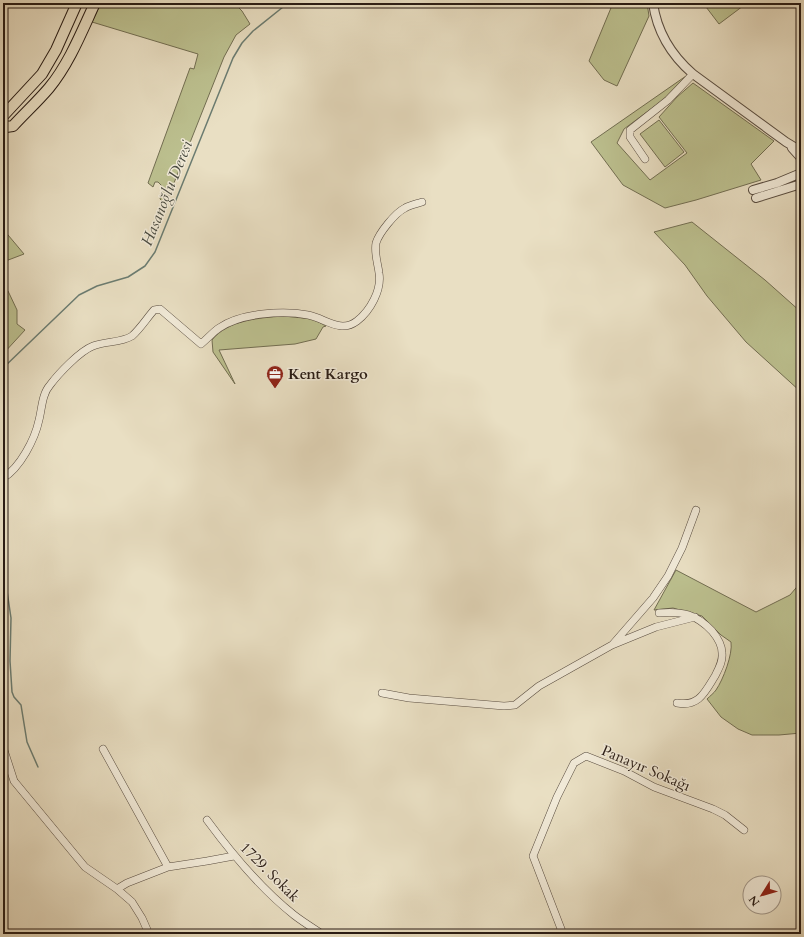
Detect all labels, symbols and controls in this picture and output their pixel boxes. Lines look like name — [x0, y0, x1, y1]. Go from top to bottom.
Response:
water label: Hasanoğlu Deresi — [136, 137, 198, 249]
office icon: Kent Kargo — [265, 364, 285, 389]
place label: Kent Kargo — [288, 364, 368, 384]
street label: Panayır Sokağı — [598, 740, 694, 796]
street label: 1729. Sokak — [236, 838, 304, 906]
north arrow — [742, 875, 782, 915]
text: N — [745, 892, 763, 909]

